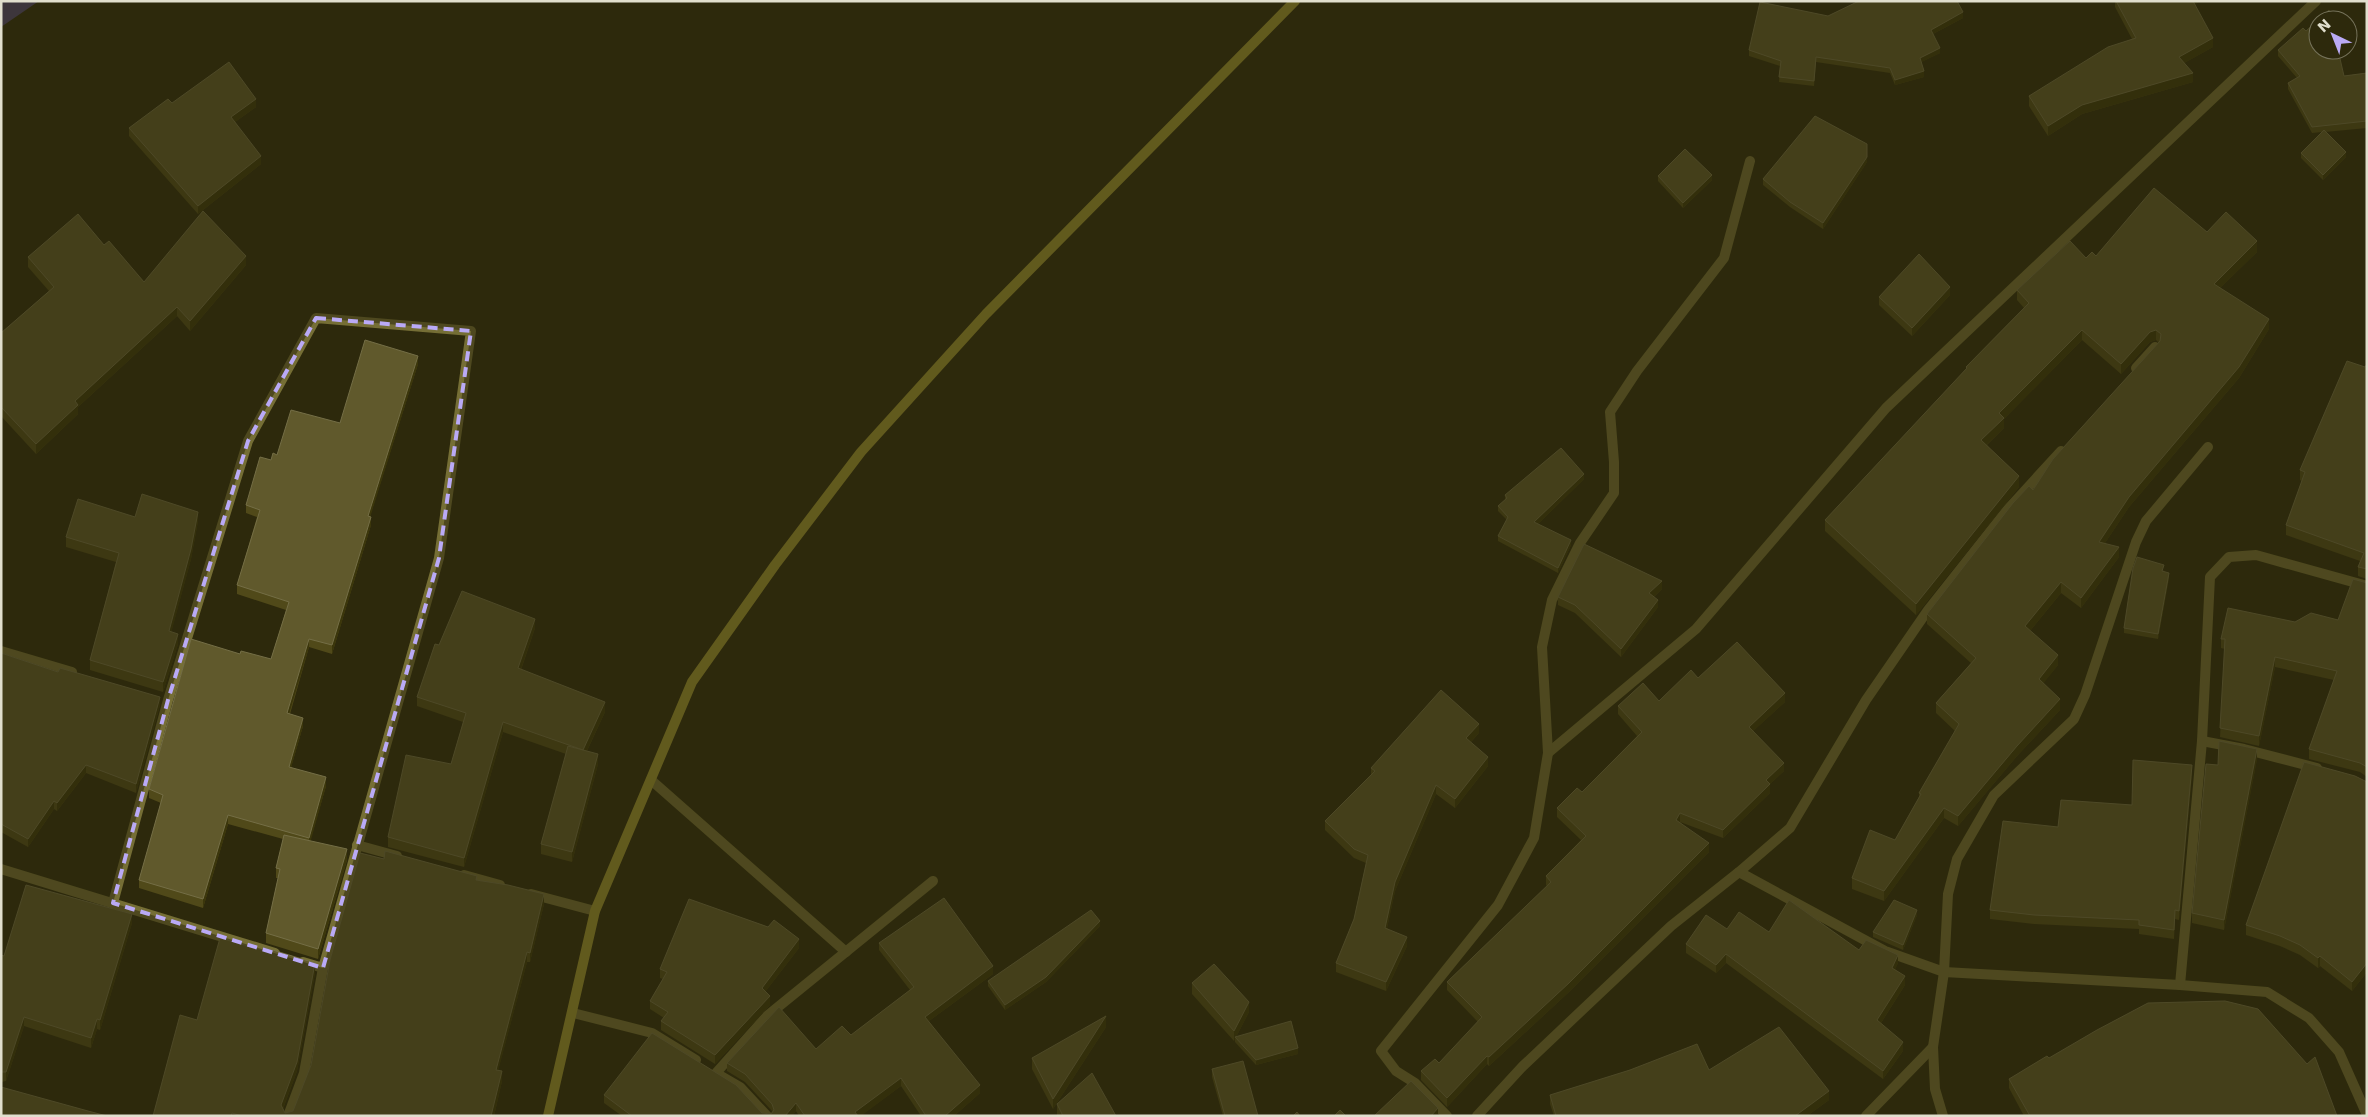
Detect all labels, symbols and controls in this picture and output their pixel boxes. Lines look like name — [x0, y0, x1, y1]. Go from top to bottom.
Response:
north arrow — [2308, 10, 2358, 60]
text: N — [2314, 16, 2334, 35]

